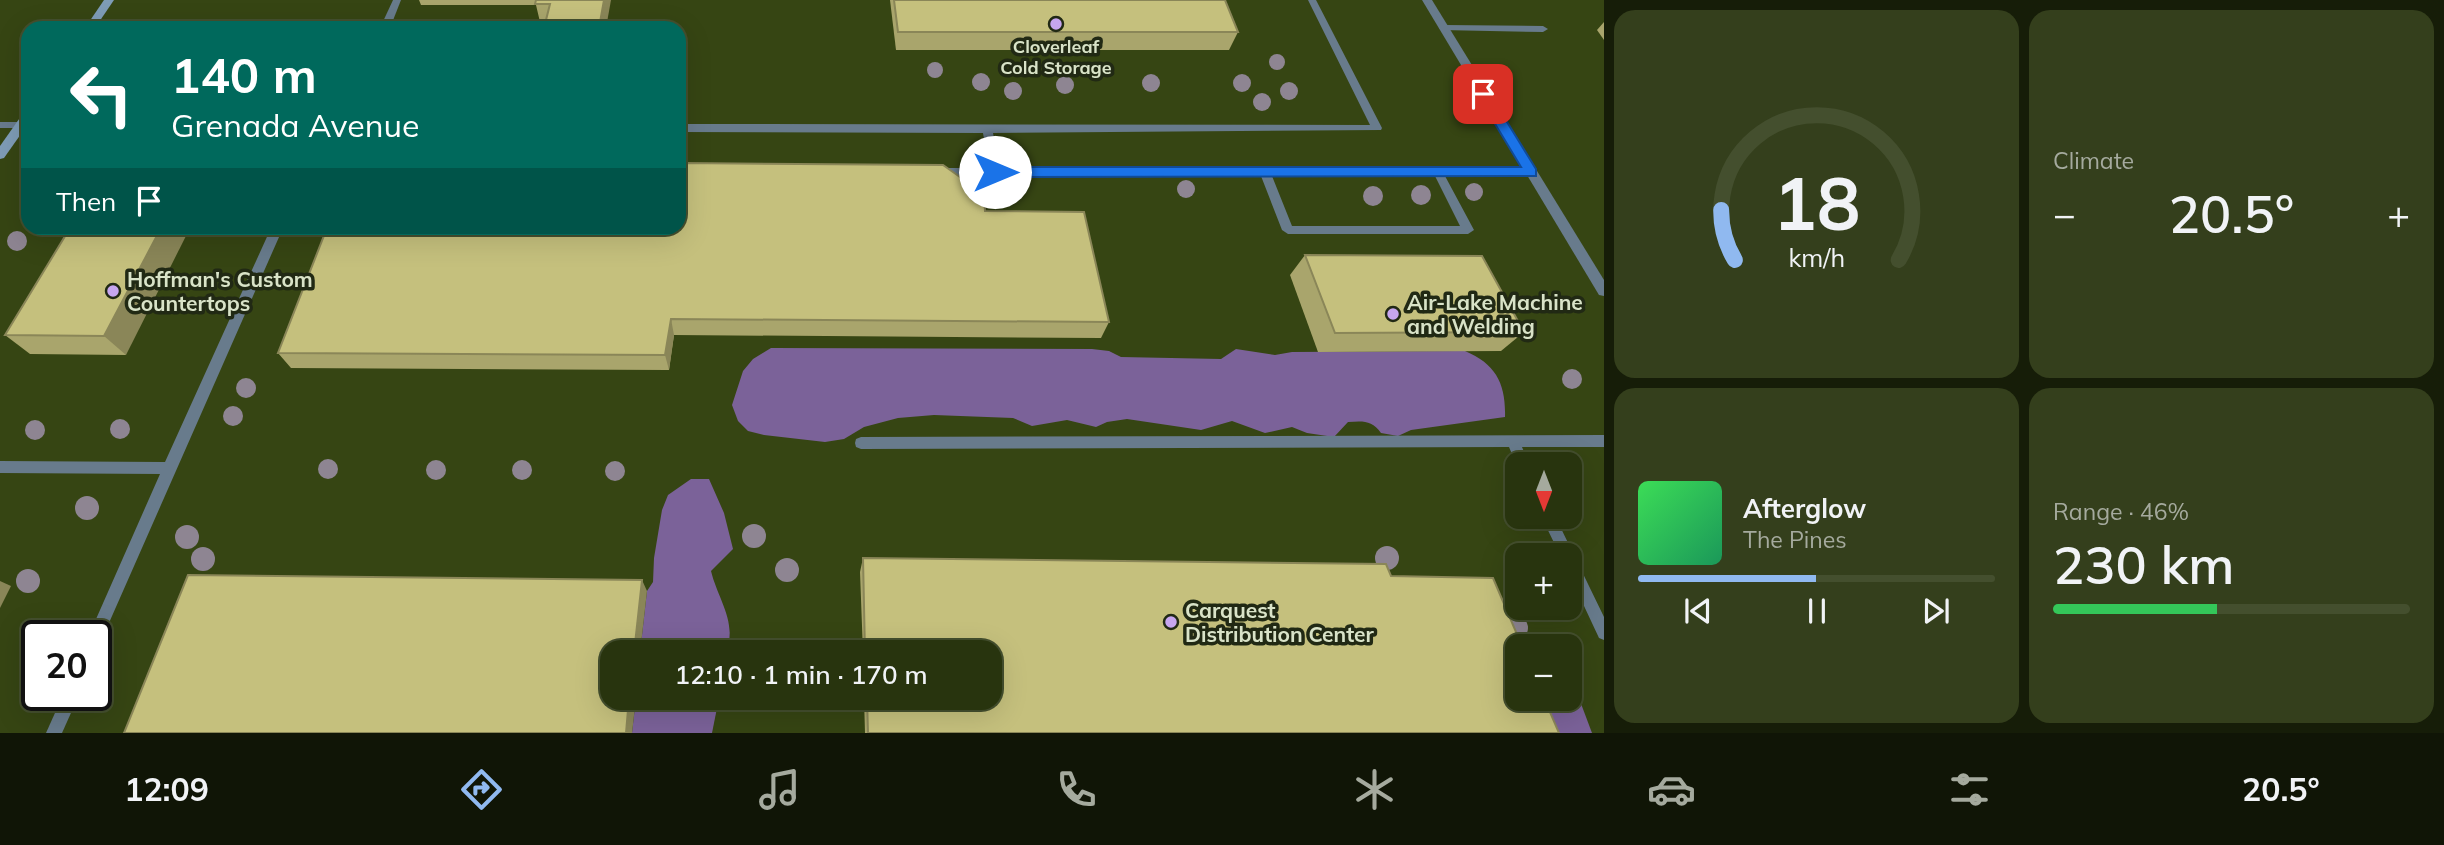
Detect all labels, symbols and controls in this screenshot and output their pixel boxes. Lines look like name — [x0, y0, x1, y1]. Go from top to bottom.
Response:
marker: Cloverleaf Cold Storage — [1048, 16, 1064, 32]
place label: Cloverleaf Cold Storage — [1000, 35, 1112, 79]
text: 140 m — [171, 44, 317, 105]
icon: left — [56, 49, 147, 140]
pin — [1453, 64, 1513, 124]
icon: arrive — [1464, 75, 1502, 113]
text: Grenada Avenue — [171, 105, 419, 145]
position arrow — [958, 135, 1032, 209]
text: Climate — [2053, 146, 2134, 175]
text: 18 — [1773, 157, 1860, 248]
text: 20.5° — [2169, 181, 2294, 246]
icon: arrive — [130, 182, 168, 220]
text: Then — [56, 185, 116, 218]
text: − — [2053, 190, 2076, 238]
text: + — [2387, 190, 2410, 238]
text: km/h — [1788, 242, 1845, 273]
place label: Hoffman's Custom Countertops — [127, 266, 313, 316]
marker: Hoffman's Custom Countertops — [105, 283, 121, 299]
place label: Air-Lake Machine and Welding — [1407, 289, 1583, 339]
marker: Air-Lake Machine and Welding — [1385, 306, 1401, 322]
north arrow — [1505, 452, 1582, 528]
map controls — [1505, 452, 1582, 711]
text: Afterglow — [1743, 492, 1866, 525]
text: Range · 46% — [2053, 497, 2189, 526]
text: The Pines — [1743, 525, 1847, 554]
text: 230 km — [2053, 532, 2234, 597]
button: + — [1505, 543, 1582, 620]
icon: previous — [1679, 592, 1717, 630]
icon: pause — [1798, 592, 1836, 630]
icon: next — [1917, 592, 1955, 630]
place label: Carquest Distribution Center — [1185, 597, 1375, 647]
marker: Carquest Distribution Center — [1163, 614, 1179, 630]
speed limit sign: 20 — [21, 620, 112, 711]
button: − — [1505, 634, 1582, 711]
text: 12:10 · 1 min · 170 m — [674, 658, 928, 691]
icon: directions — [457, 765, 506, 814]
icon: music — [755, 765, 804, 814]
icon: phone — [1052, 765, 1101, 814]
icon: climate — [1350, 765, 1399, 814]
icon: car — [1647, 765, 1696, 814]
icon: filters — [1945, 765, 1994, 814]
text: 12:09 — [124, 769, 209, 809]
text: 20.5° — [2242, 769, 2320, 809]

